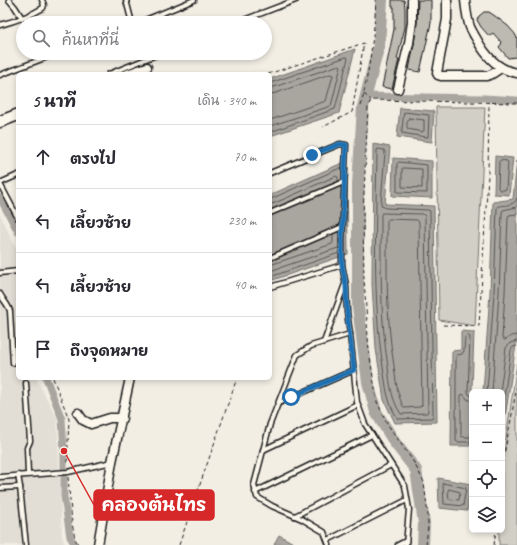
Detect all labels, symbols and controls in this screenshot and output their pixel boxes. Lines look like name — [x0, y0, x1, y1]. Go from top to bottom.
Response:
search box — [16, 16, 272, 60]
icon: search — [30, 27, 52, 49]
text: ค้นหาที่นี่ — [62, 31, 119, 50]
text: 5 นาที — [32, 91, 76, 112]
text: เดิน · 340 m — [198, 93, 256, 109]
icon: ahead — [32, 146, 54, 168]
route end — [303, 146, 321, 164]
text: 70 m — [234, 149, 256, 165]
text: ตรงไป — [70, 150, 116, 169]
icon: left — [32, 210, 54, 232]
text: 230 m — [228, 213, 256, 229]
text: เลี้ยวซ้าย — [70, 214, 131, 233]
icon: left — [32, 274, 54, 296]
text: 40 m — [234, 277, 256, 293]
text: เลี้ยวซ้าย — [70, 278, 131, 297]
icon: arrive — [32, 338, 54, 360]
text: ถึงจุดหมาย — [70, 342, 148, 361]
route start — [282, 388, 300, 406]
map controls — [469, 389, 505, 533]
button: + — [469, 389, 505, 425]
button: − — [469, 425, 505, 461]
button: locate — [469, 461, 505, 497]
callout: คลองต้นไทร — [94, 490, 214, 520]
text: คลองต้นไทร — [102, 493, 206, 516]
button: layers — [469, 497, 505, 533]

